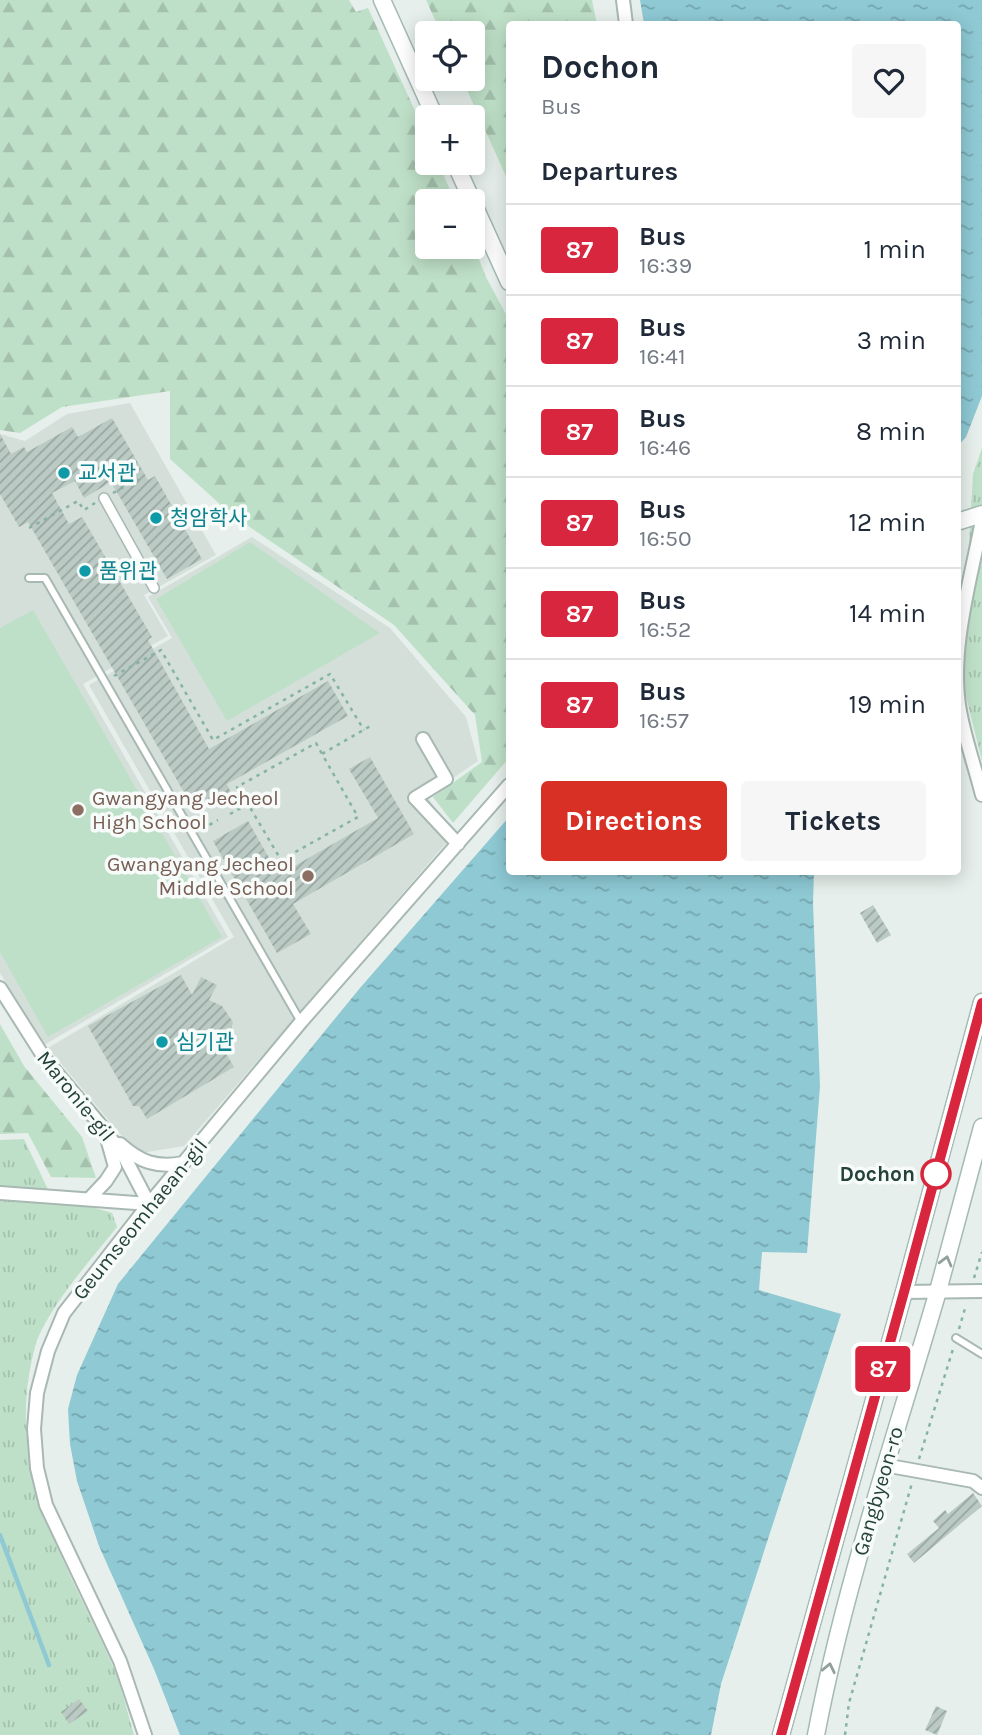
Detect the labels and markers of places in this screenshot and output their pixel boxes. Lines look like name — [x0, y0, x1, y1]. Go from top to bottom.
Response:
place label: 교서관 — [78, 461, 136, 485]
marker: 교서관 — [56, 465, 72, 481]
place label: 청암학사 — [170, 506, 247, 530]
marker: 청암학사 — [148, 510, 164, 526]
place label: 품위관 — [99, 559, 157, 583]
marker: 품위관 — [77, 563, 93, 579]
place label: Gwangyang Jecheol High School — [92, 786, 279, 834]
marker: Gwangyang Jecheol High School — [70, 802, 86, 818]
place label: Gwangyang Jecheol Middle School — [107, 852, 294, 900]
marker: Gwangyang Jecheol Middle School — [300, 868, 316, 884]
place label: 심기관 — [176, 1030, 234, 1054]
marker: 심기관 — [154, 1034, 170, 1050]
marker: Dochon — [921, 1159, 951, 1189]
place label: Dochon — [840, 1162, 915, 1186]

